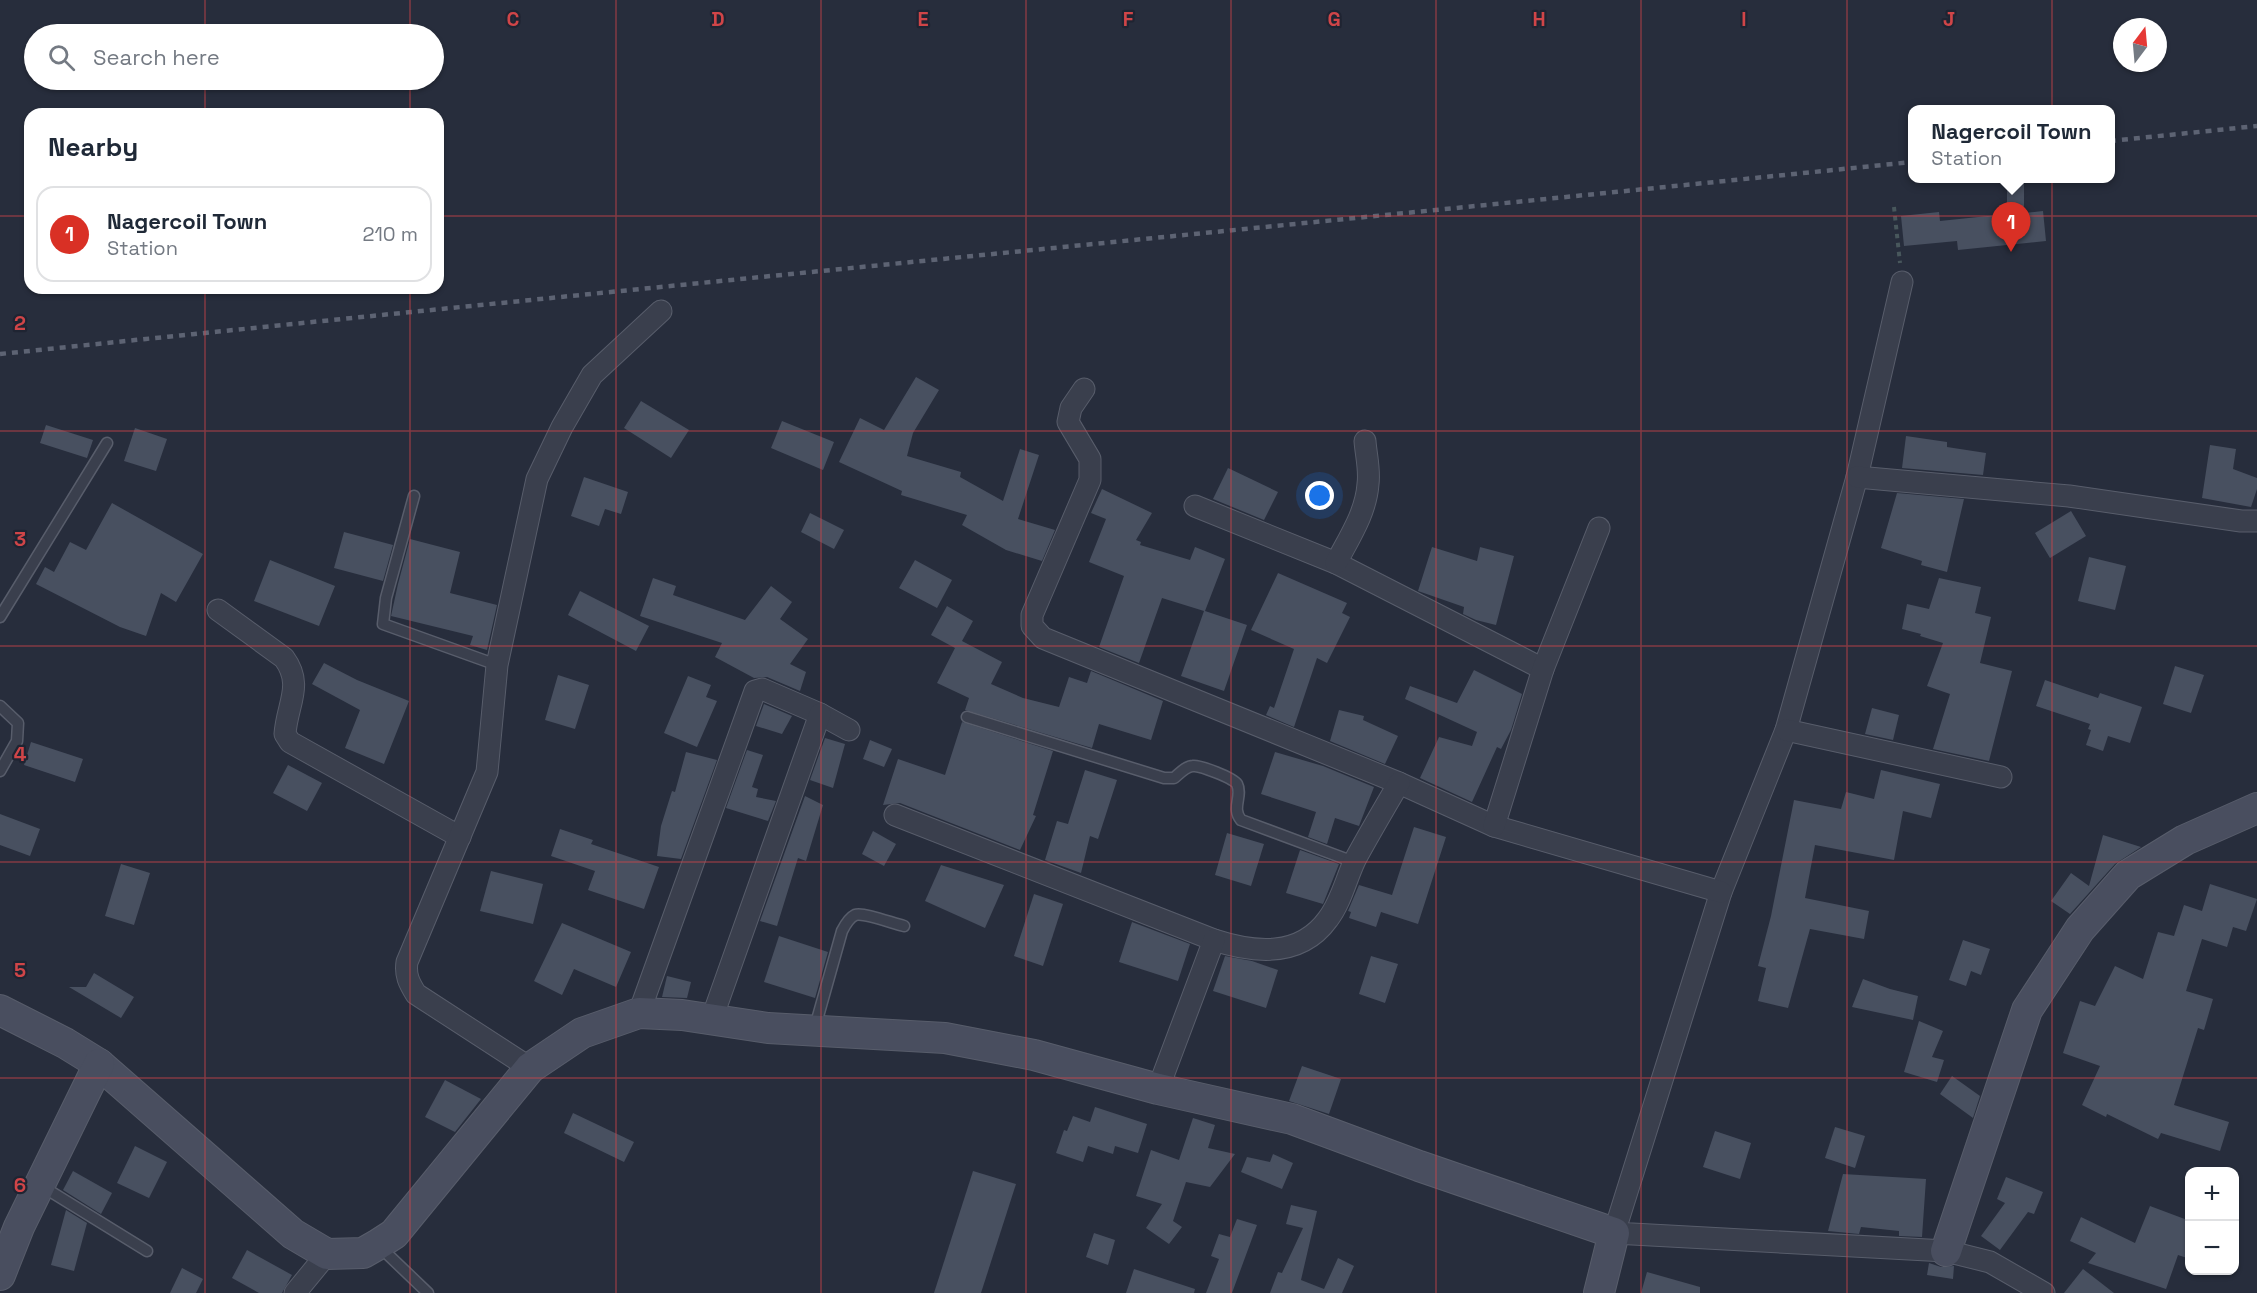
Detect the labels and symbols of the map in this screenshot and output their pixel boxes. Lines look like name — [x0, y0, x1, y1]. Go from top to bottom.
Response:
text: C — [507, 6, 520, 32]
text: D — [711, 6, 725, 32]
text: E — [917, 6, 929, 32]
text: F — [1123, 6, 1134, 32]
text: G — [1327, 6, 1341, 32]
text: H — [1532, 6, 1546, 32]
text: I — [1741, 6, 1747, 32]
text: J — [1943, 6, 1955, 32]
north arrow — [2113, 18, 2167, 72]
pin: 1 — [1992, 202, 2030, 252]
text: 2 — [14, 310, 26, 336]
your location — [1305, 481, 1334, 510]
text: 3 — [14, 526, 26, 552]
text: 4 — [14, 741, 27, 767]
text: 5 — [14, 957, 26, 983]
text: 6 — [14, 1172, 26, 1198]

